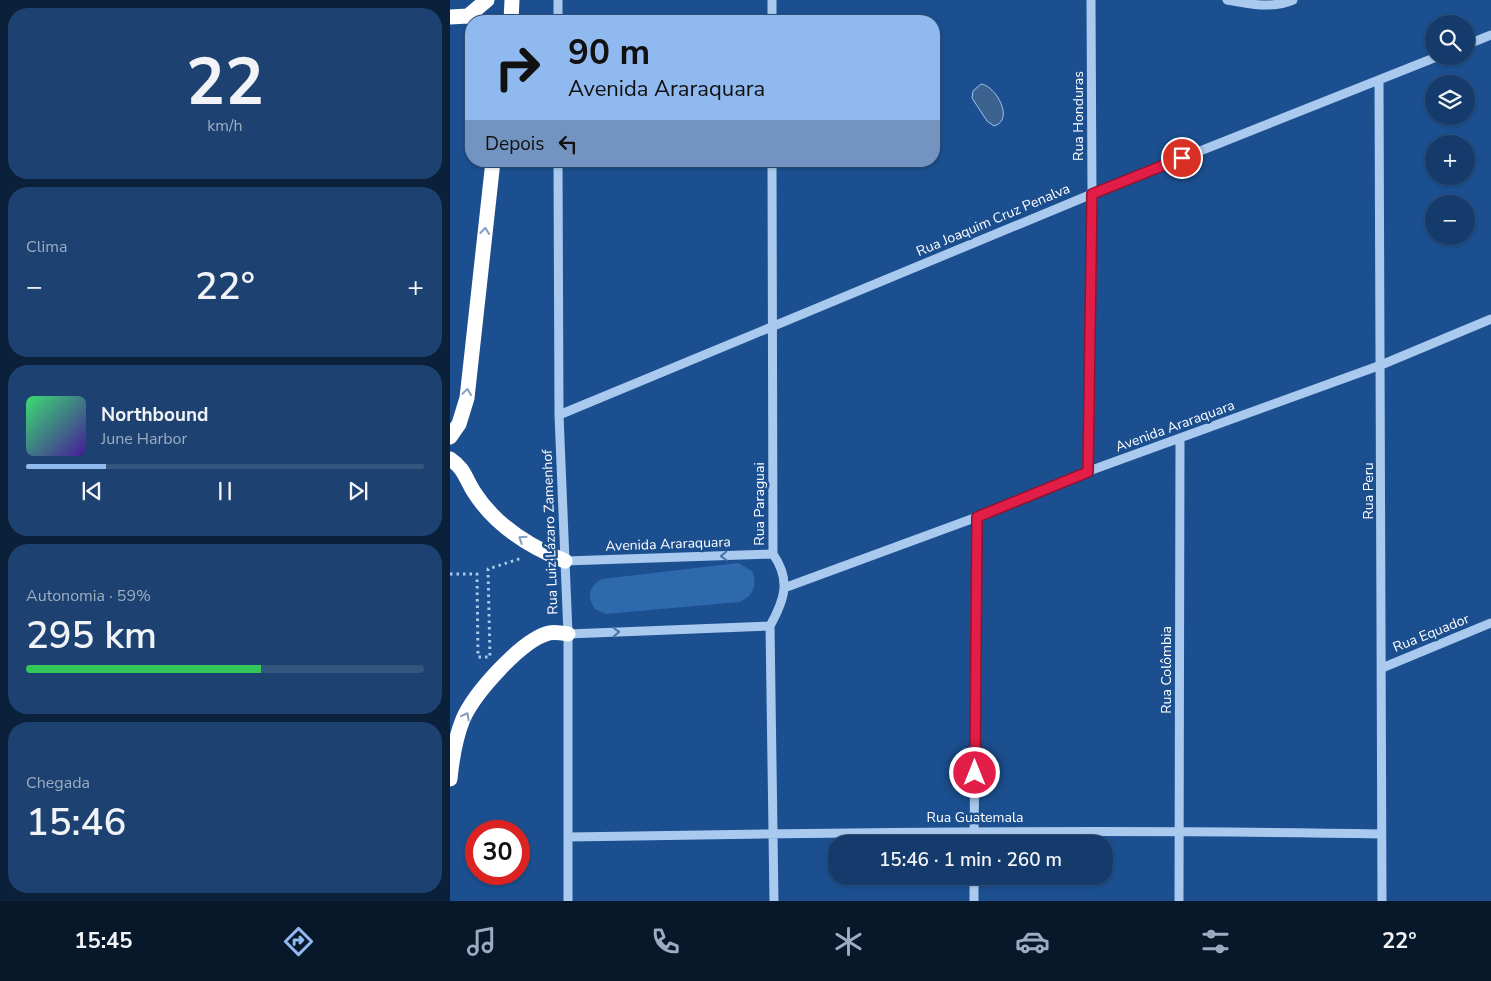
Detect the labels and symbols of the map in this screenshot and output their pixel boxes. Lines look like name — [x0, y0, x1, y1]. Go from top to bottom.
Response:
street label: Rua Honduras — [1069, 71, 1088, 161]
pin — [1161, 137, 1203, 179]
street label: Rua Joaquim Cruz Penalva — [913, 179, 1073, 261]
one-way arrow — [479, 226, 490, 234]
one-way arrow — [462, 388, 472, 397]
street label: Avenida Araraquara — [1113, 396, 1237, 456]
street label: Rua Luiz Lázaro Zamenhof — [538, 449, 562, 615]
street label: Rua Paraguai — [750, 462, 769, 546]
street label: Rua Peru — [1359, 462, 1378, 520]
street label: Avenida Araraquara — [605, 532, 731, 556]
one-way arrow — [518, 536, 528, 545]
one-way arrow — [720, 550, 728, 561]
street label: Rua Equador — [1390, 609, 1472, 657]
one-way arrow — [613, 626, 621, 637]
street label: Rua Colômbia — [1157, 626, 1176, 714]
one-way arrow — [460, 712, 470, 721]
position arrow — [948, 746, 1000, 798]
street label: Rua Guatemala — [927, 808, 1023, 827]
speed limit sign: 30 — [465, 820, 530, 885]

